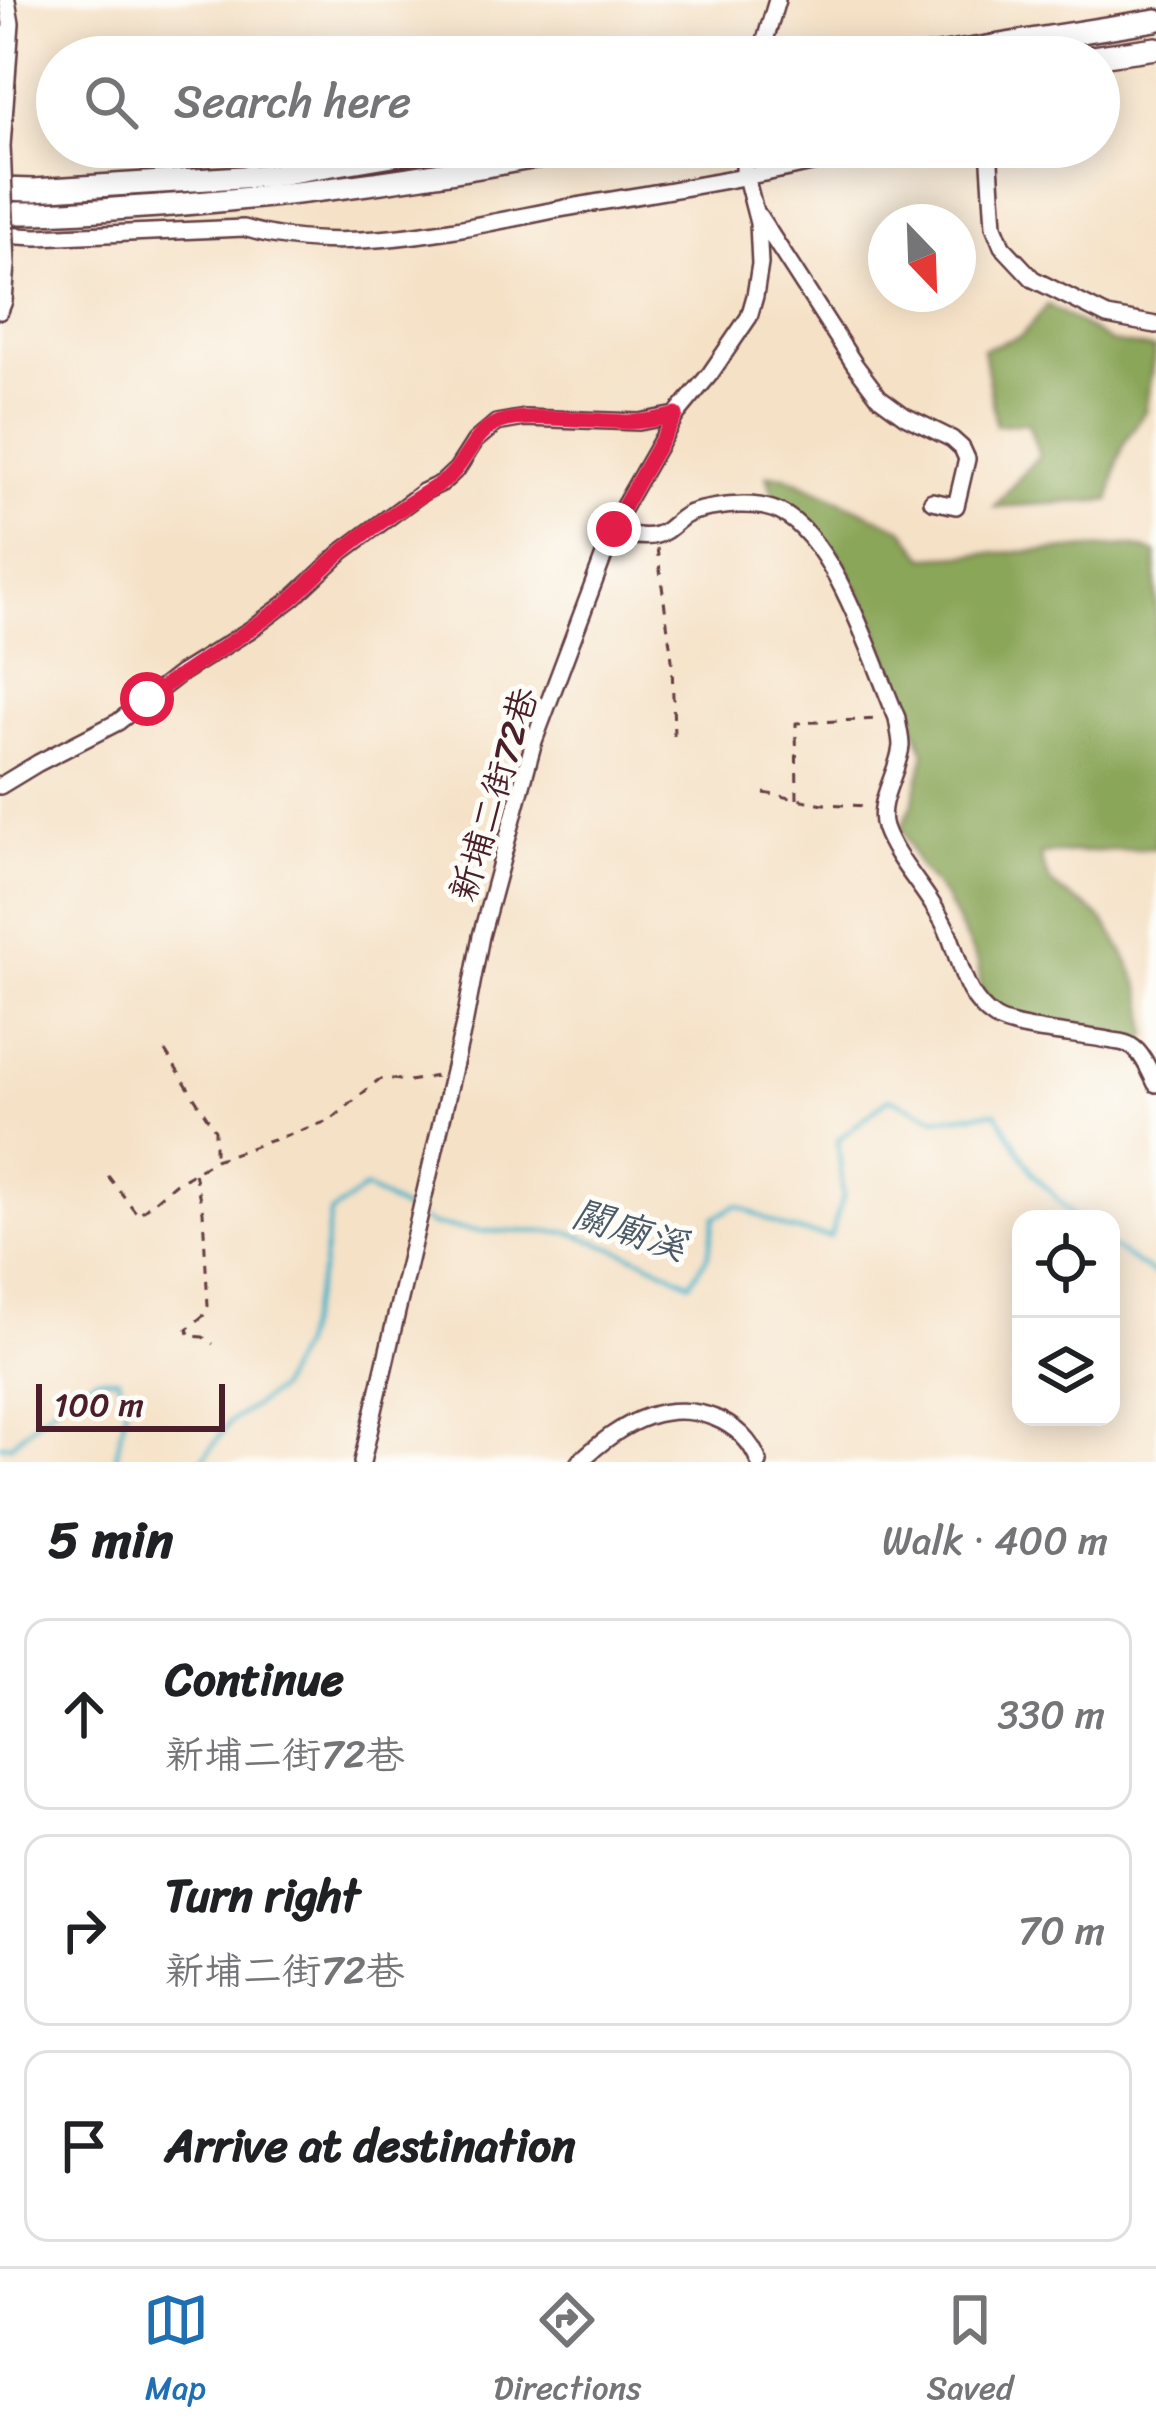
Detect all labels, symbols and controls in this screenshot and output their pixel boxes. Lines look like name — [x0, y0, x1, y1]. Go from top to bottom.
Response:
search box — [36, 36, 1120, 168]
text: Search here — [174, 62, 411, 142]
icon: search — [78, 69, 144, 135]
north arrow — [868, 204, 976, 312]
route end — [587, 502, 641, 556]
route start — [120, 672, 174, 726]
street label: 新埔二街72巷 — [431, 679, 557, 909]
water label: 關廟溪 — [564, 1179, 698, 1281]
map controls — [1012, 1210, 1120, 1426]
button: locate — [1012, 1210, 1120, 1318]
button: layers — [1012, 1318, 1120, 1426]
text: 100 m — [54, 1376, 144, 1434]
scale bar — [36, 1378, 225, 1431]
text: 5 min — [48, 1495, 173, 1585]
text: Walk · 400 m — [882, 1506, 1108, 1575]
text: Continue — [165, 1640, 344, 1720]
text: 330 m — [997, 1680, 1105, 1749]
icon: ahead — [51, 1681, 117, 1747]
text: 新埔二街72巷 — [165, 1720, 405, 1789]
text: Turn right — [165, 1856, 360, 1936]
text: 70 m — [1018, 1896, 1105, 1965]
icon: right — [51, 1897, 117, 1963]
text: 新埔二街72巷 — [165, 1936, 405, 2005]
text: Arrive at destination — [165, 2106, 575, 2186]
icon: arrive — [51, 2113, 117, 2179]
tab: Map — [143, 2287, 209, 2417]
tab: Directions — [494, 2287, 641, 2417]
tab: Saved — [926, 2287, 1013, 2417]

